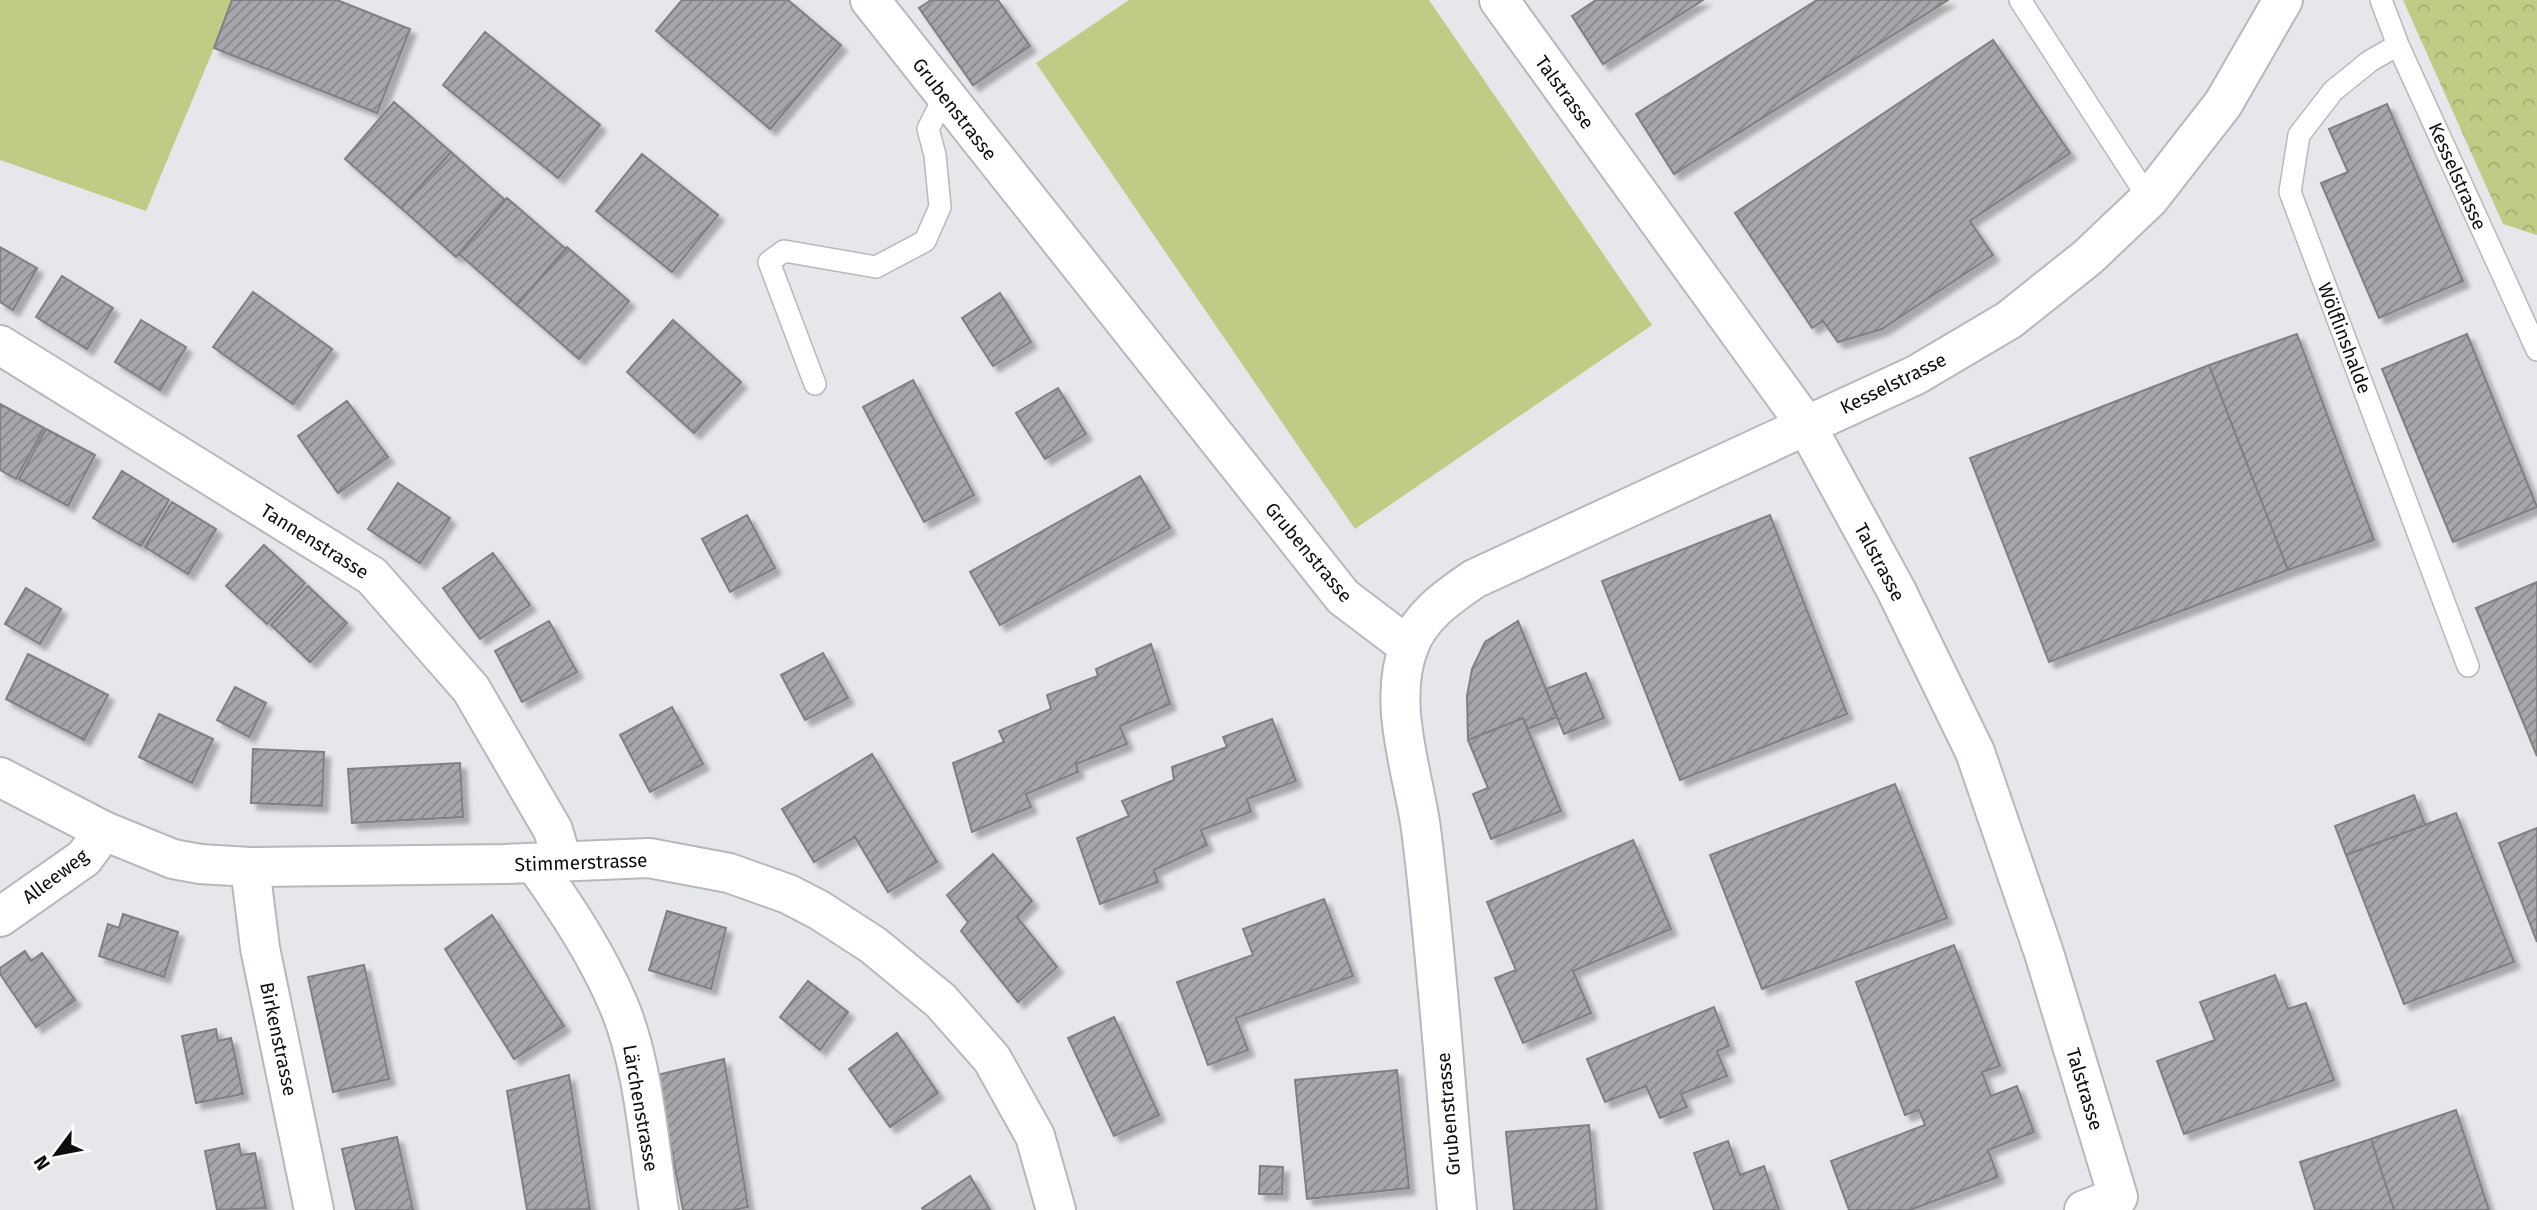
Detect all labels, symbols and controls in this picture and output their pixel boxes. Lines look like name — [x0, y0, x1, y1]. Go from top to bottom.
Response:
street label: Talstrasse — [1530, 51, 1599, 133]
street label: Grubenstrasse — [907, 54, 1002, 165]
street label: Kesselstrasse — [2424, 119, 2491, 234]
street label: Wölflinshalde — [2313, 279, 2376, 397]
street label: Kesselstrasse — [1836, 348, 1950, 419]
street label: Grubenstrasse — [1260, 498, 1357, 607]
street label: Tannenstrasse — [256, 499, 373, 584]
street label: Talstrasse — [1849, 519, 1910, 605]
street label: Alleeweg — [18, 844, 93, 909]
street label: Stimmerstrasse — [514, 849, 648, 876]
street label: Birkenstrasse — [255, 980, 302, 1098]
street label: Lärchenstrasse — [618, 1043, 663, 1173]
street label: Talstrasse — [2061, 1045, 2108, 1133]
street label: Grubenstrasse — [1432, 1051, 1465, 1177]
north arrow — [21, 1119, 91, 1189]
text: N — [29, 1151, 55, 1174]

